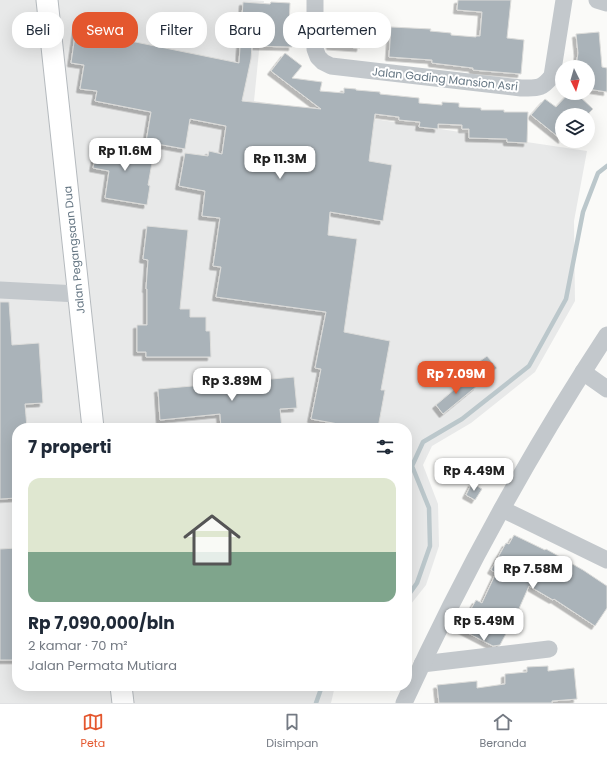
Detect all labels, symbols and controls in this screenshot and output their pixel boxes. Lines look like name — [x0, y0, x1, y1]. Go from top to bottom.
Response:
chip: Beli — [12, 12, 64, 48]
chip: Sewa — [72, 12, 138, 48]
chip: Filter — [146, 12, 207, 48]
chip: Baru — [215, 12, 275, 48]
chip: Apartemen — [283, 12, 391, 48]
north arrow — [555, 60, 595, 100]
map controls — [555, 60, 595, 148]
street label: Jalan Gading Mansion Asri — [371, 63, 519, 95]
button: layers — [555, 108, 595, 148]
pin: Rp 11.6M — [84, 138, 166, 172]
text: Rp 11.6M — [98, 141, 152, 160]
pin: Rp 11.3M — [239, 146, 321, 180]
text: Rp 11.3M — [253, 149, 307, 168]
street label: Jalan Pegangsaan Dua — [59, 185, 89, 315]
pin: Rp 7.09M — [415, 361, 497, 395]
text: Rp 7.09M — [426, 364, 486, 383]
pin: Rp 3.89M — [191, 368, 273, 402]
text: Rp 3.89M — [202, 371, 262, 390]
text: 7 properti — [28, 435, 112, 459]
icon: filters — [374, 436, 396, 458]
pin: Rp 4.49M — [433, 458, 515, 492]
text: Rp 4.49M — [443, 461, 505, 480]
icon: home — [176, 504, 248, 576]
pin: Rp 7.58M — [492, 556, 574, 590]
text: Rp 7.58M — [503, 559, 563, 578]
pin: Rp 5.49M — [443, 608, 525, 642]
text: Rp 7,090,000/bln — [28, 611, 175, 635]
text: Rp 5.49M — [454, 611, 514, 630]
text: 2 kamar · 70 m² — [28, 636, 128, 655]
text: Jalan Permata Mutiara — [28, 656, 177, 675]
tab: Peta — [81, 711, 105, 752]
tab: Disimpan — [266, 711, 318, 752]
tab: Beranda — [479, 711, 526, 752]

